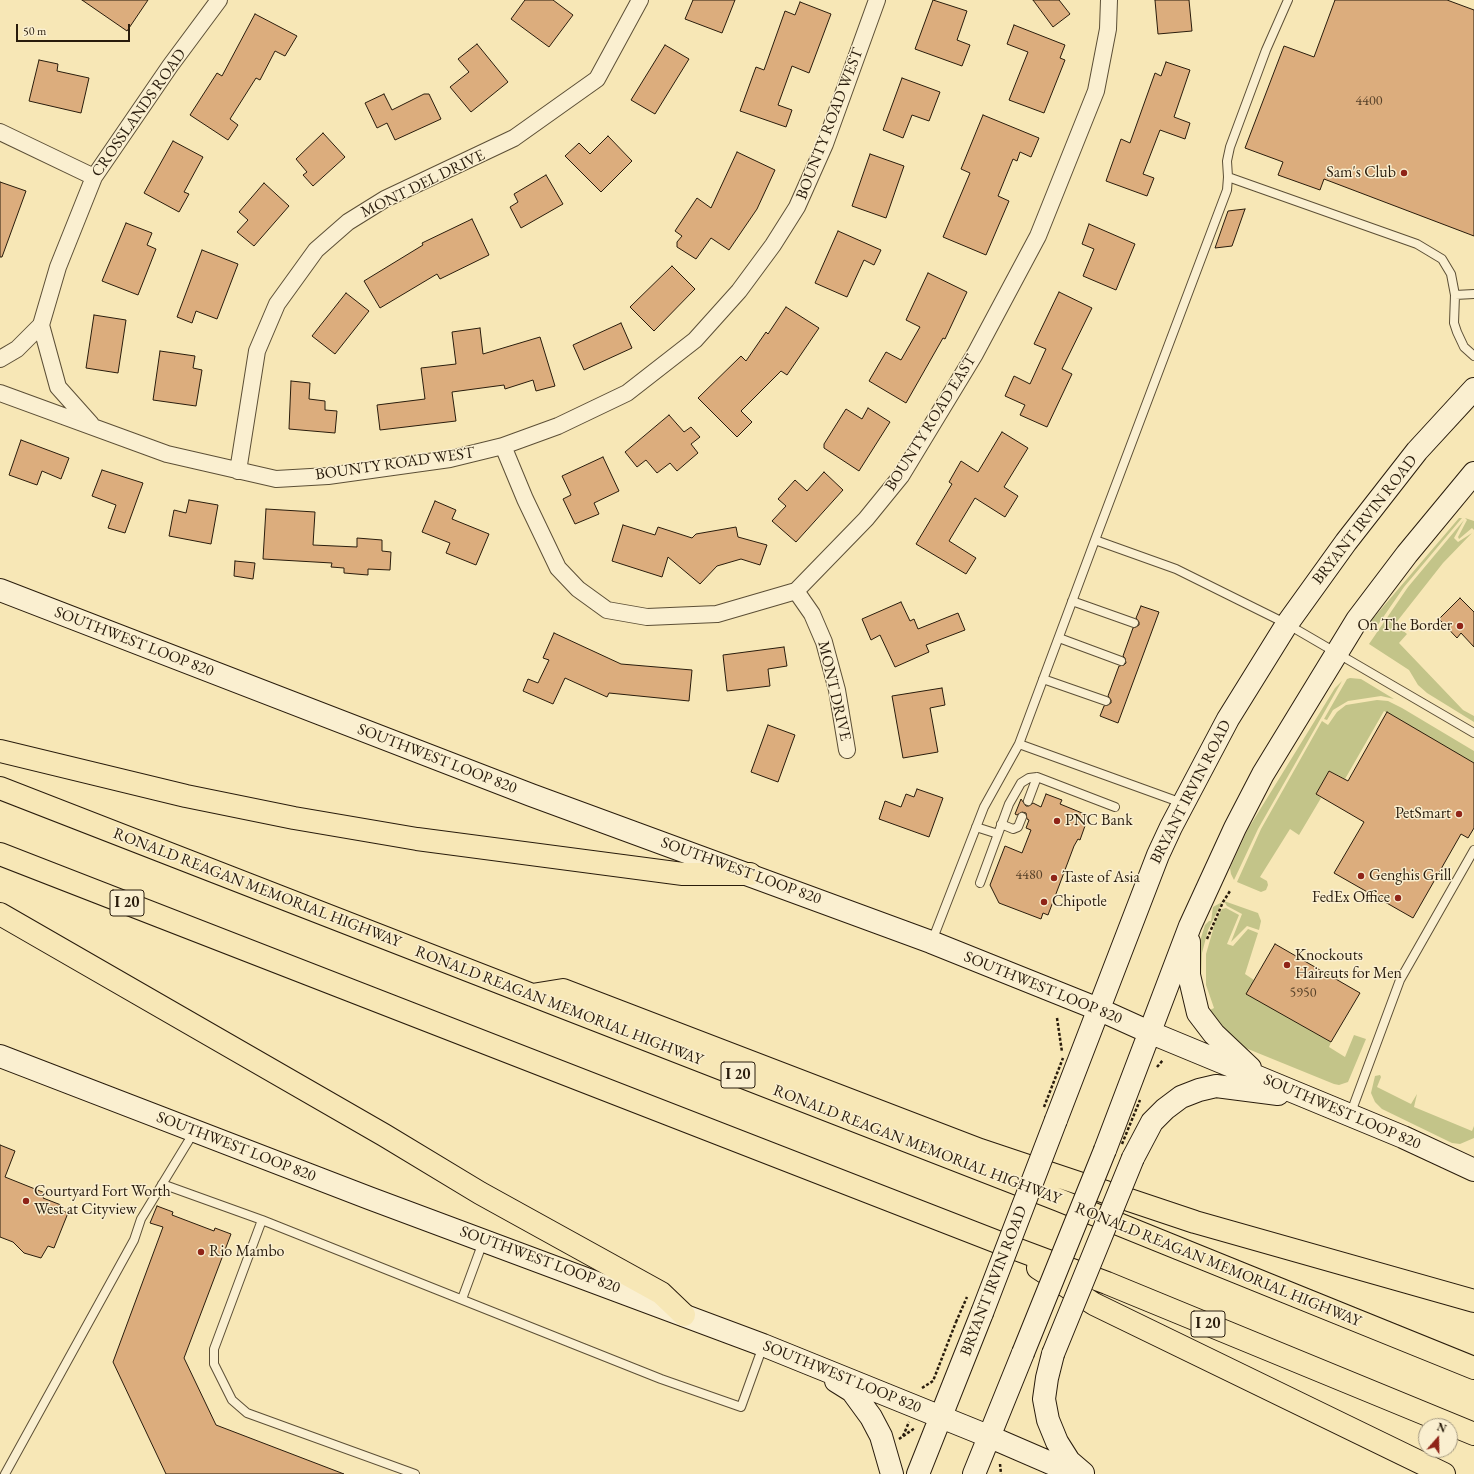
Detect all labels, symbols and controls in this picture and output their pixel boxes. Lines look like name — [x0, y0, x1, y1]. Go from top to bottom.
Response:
scale bar — [18, 16, 132, 42]
text: 50 m — [23, 23, 46, 39]
street label: CROSSLANDS ROAD — [88, 45, 190, 181]
street label: BOUNTY ROAD WEST — [792, 46, 868, 202]
house number: 4400 — [1356, 93, 1382, 109]
street label: MONT DEL DRIVE — [358, 146, 488, 222]
place label: Sam's Club — [1326, 163, 1396, 183]
marker: Sam's Club — [1399, 168, 1409, 178]
street label: BOUNTY ROAD EAST — [881, 351, 981, 495]
street label: BOUNTY ROAD WEST — [314, 443, 476, 485]
street label: BRYANT IRVIN ROAD — [1308, 451, 1422, 589]
street label: SOUTHWEST LOOP 820 — [52, 603, 216, 681]
place label: On The Border — [1357, 616, 1452, 636]
marker: On The Border — [1455, 621, 1465, 631]
street label: MONT DRIVE — [813, 639, 855, 743]
street label: BRYANT IRVIN ROAD — [1146, 717, 1236, 867]
street label: SOUTHWEST LOOP 820 — [355, 720, 519, 798]
place label: PetSmart — [1395, 804, 1451, 824]
marker: PetSmart — [1454, 809, 1464, 819]
place label: PNC Bank — [1065, 811, 1133, 831]
marker: PNC Bank — [1052, 816, 1062, 826]
street label: RONALD REAGAN MEMORIAL HIGHWAY — [110, 824, 404, 952]
street label: SOUTHWEST LOOP 820 — [658, 833, 824, 909]
place label: Genghis Grill — [1369, 866, 1451, 886]
house number: 4480 — [1016, 867, 1042, 883]
place label: Taste of Asia — [1062, 868, 1140, 888]
marker: Genghis Grill — [1356, 871, 1366, 881]
marker: Taste of Asia — [1049, 873, 1059, 883]
place label: FedEx Office — [1312, 888, 1390, 908]
road number: I 20 — [110, 890, 144, 916]
place label: Chipotle — [1052, 892, 1107, 912]
marker: FedEx Office — [1393, 893, 1403, 903]
marker: Chipotle — [1039, 897, 1049, 907]
street label: RONALD REAGAN MEMORIAL HIGHWAY — [412, 942, 706, 1070]
place label: Knockouts Haircuts for Men — [1295, 946, 1402, 984]
street label: SOUTHWEST LOOP 820 — [961, 947, 1125, 1029]
marker: Knockouts Haircuts for Men — [1282, 960, 1292, 970]
house number: 5950 — [1290, 985, 1316, 1001]
road number: I 20 — [721, 1062, 755, 1088]
street label: SOUTHWEST LOOP 820 — [1260, 1070, 1424, 1154]
street label: RONALD REAGAN MEMORIAL HIGHWAY — [770, 1081, 1064, 1209]
street label: SOUTHWEST LOOP 820 — [154, 1108, 318, 1186]
place label: Courtyard Fort Worth West at Cityview — [34, 1182, 171, 1220]
marker: Courtyard Fort Worth West at Cityview — [21, 1196, 31, 1206]
street label: RONALD REAGAN MEMORIAL HIGHWAY — [1072, 1199, 1364, 1331]
street label: BRYANT IRVIN ROAD — [957, 1203, 1031, 1359]
street label: SOUTHWEST LOOP 820 — [457, 1222, 623, 1298]
place label: Rio Mambo — [209, 1242, 285, 1262]
marker: Rio Mambo — [196, 1247, 206, 1257]
road number: I 20 — [1191, 1311, 1225, 1337]
street label: SOUTHWEST LOOP 820 — [760, 1336, 924, 1418]
north arrow — [1418, 1418, 1458, 1458]
text: N — [1435, 1420, 1448, 1436]

